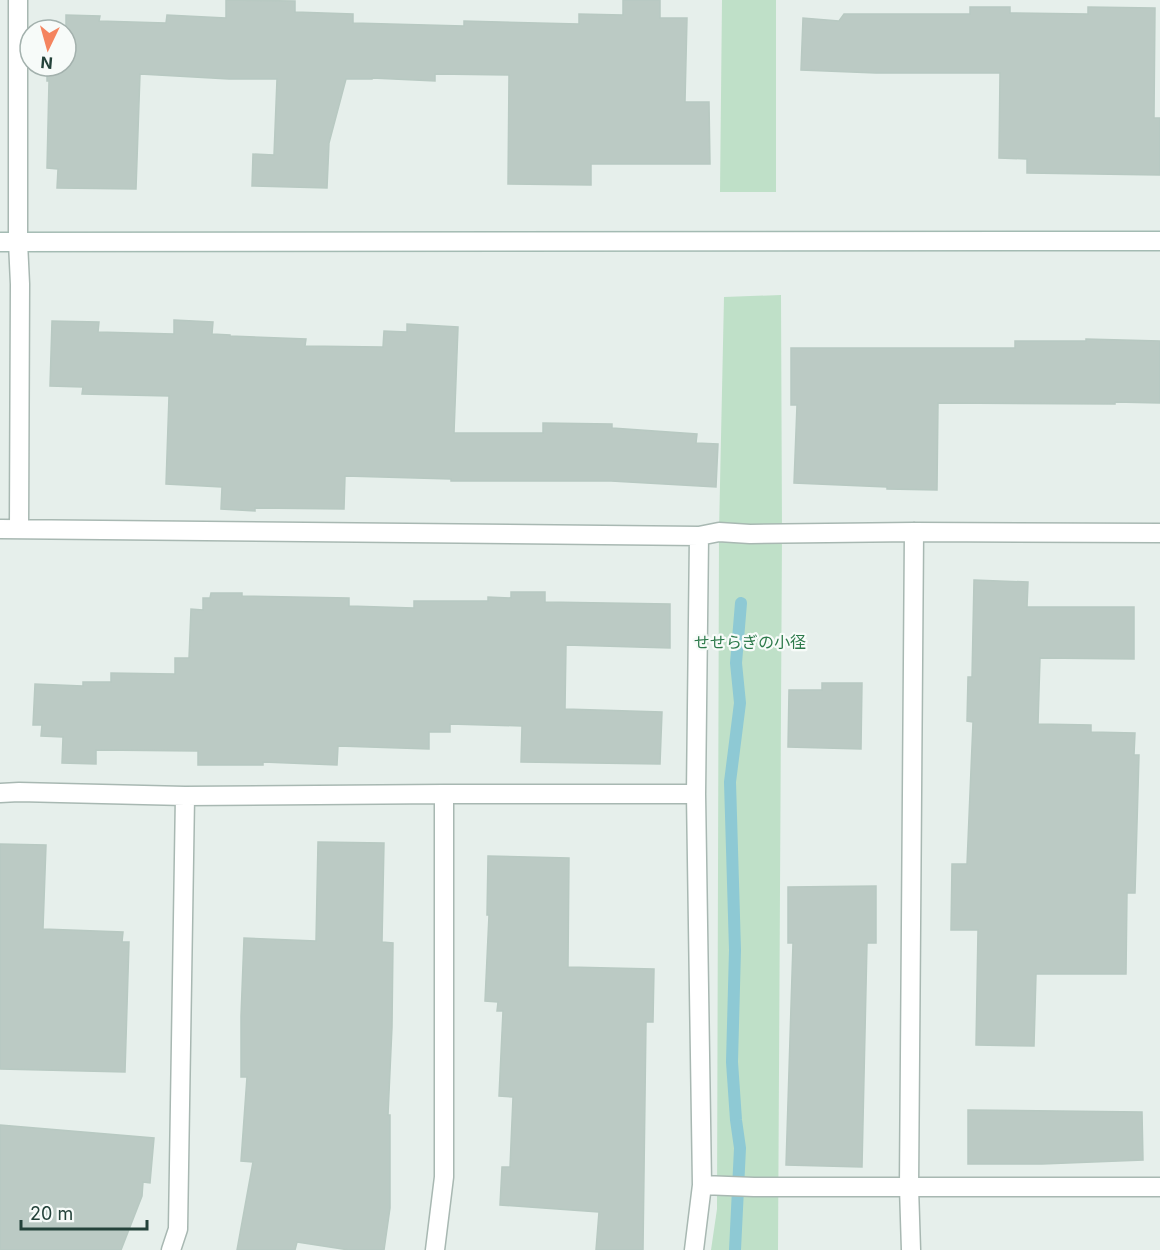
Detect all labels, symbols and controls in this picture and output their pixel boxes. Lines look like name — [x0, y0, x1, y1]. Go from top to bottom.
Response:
north arrow — [18, 18, 78, 78]
text: N — [40, 52, 54, 73]
park label: せせらぎの小径 — [694, 632, 806, 652]
scale bar — [21, 1193, 147, 1231]
text: 20 m — [30, 1203, 73, 1224]

